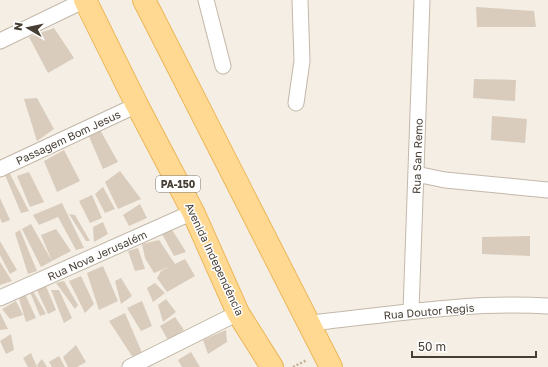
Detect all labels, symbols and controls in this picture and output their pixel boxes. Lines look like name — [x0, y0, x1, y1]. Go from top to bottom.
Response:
north arrow — [8, 8, 48, 48]
text: N — [11, 21, 25, 32]
street label: Passagem Bom Jesus — [14, 107, 123, 167]
street label: Rua San Remo — [409, 118, 425, 194]
road number: PA-150 — [156, 176, 200, 192]
street label: Avenida Independência — [183, 201, 247, 317]
street label: Rua Nova Jerusalém — [45, 227, 149, 283]
street label: Rua Doutor Regis — [383, 301, 475, 321]
scale bar — [412, 333, 536, 359]
text: 50 m — [418, 339, 446, 354]

